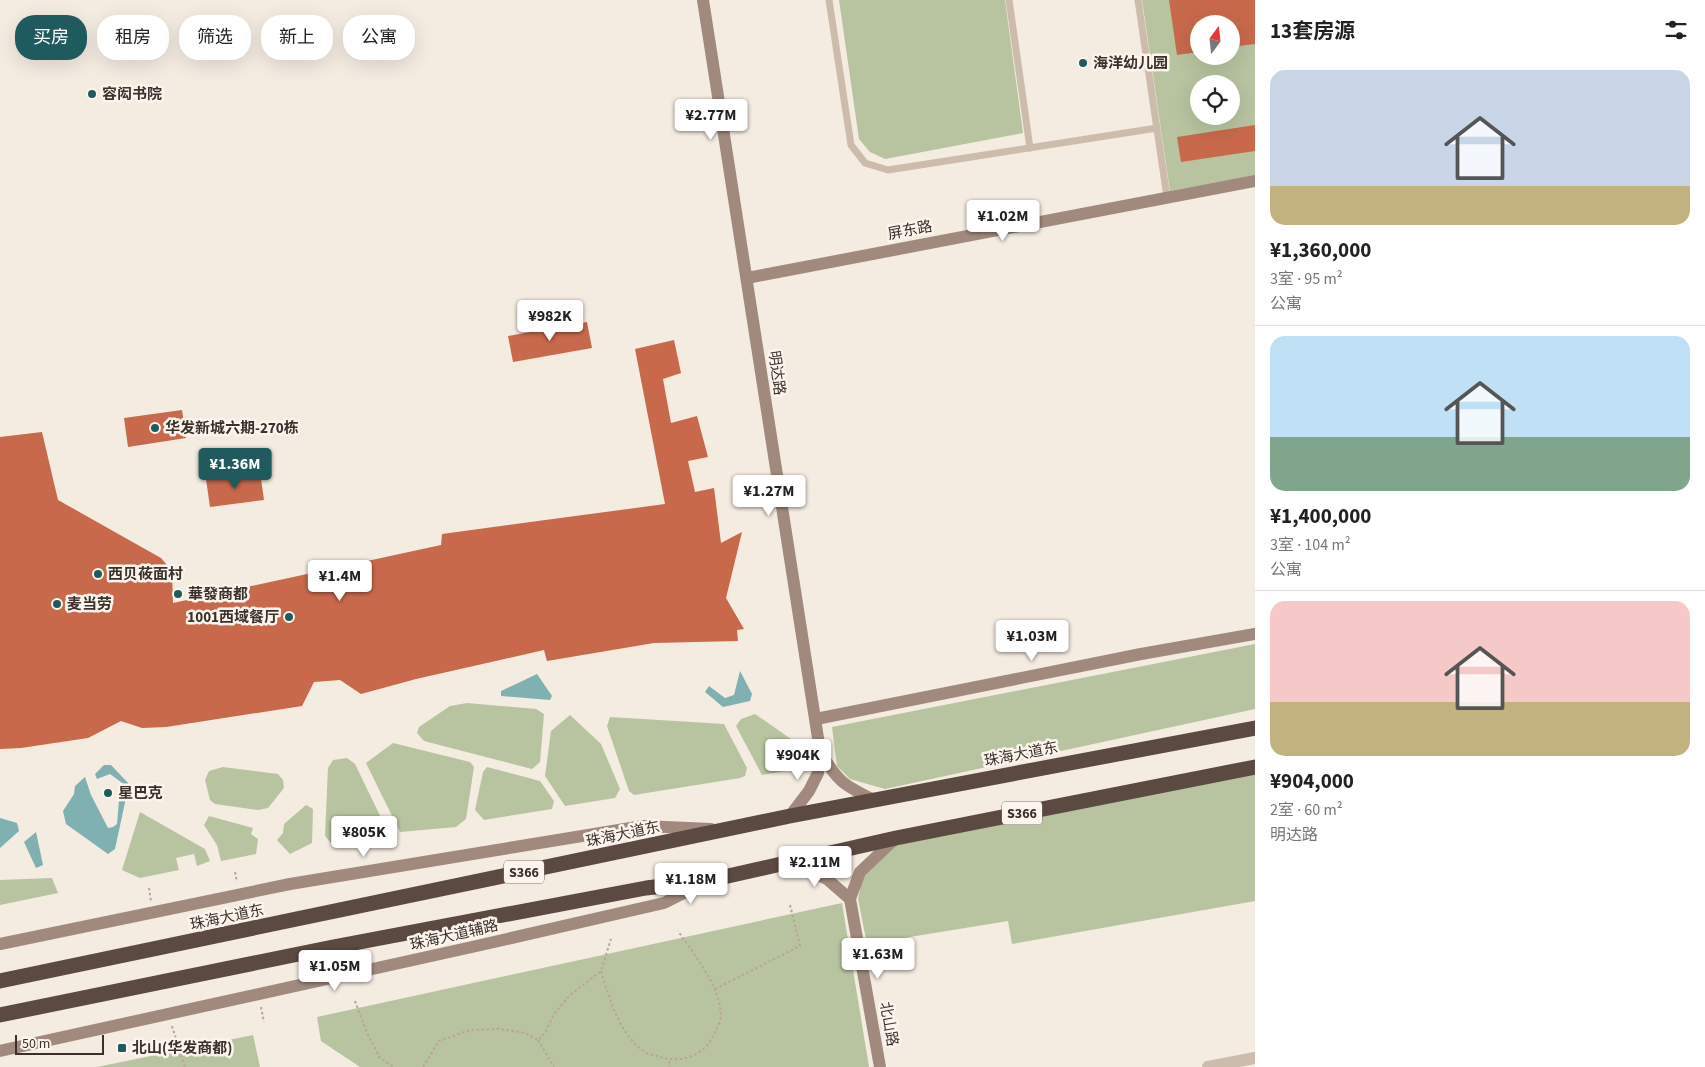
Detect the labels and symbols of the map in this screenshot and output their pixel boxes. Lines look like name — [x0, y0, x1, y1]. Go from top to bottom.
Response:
north arrow — [1190, 15, 1240, 65]
place label: 海洋幼儿园 — [1093, 53, 1168, 74]
marker: 海洋幼儿园 — [1077, 57, 1089, 69]
place label: 容闳书院 — [102, 84, 162, 105]
marker: 容闳书院 — [86, 88, 98, 100]
pin: ¥2.77M — [670, 98, 752, 141]
pin: ¥1.02M — [962, 200, 1044, 242]
street label: 屏东路 — [886, 216, 934, 245]
pin: ¥982K — [515, 300, 585, 342]
street label: 明达路 — [763, 349, 790, 397]
place label: 华发新城六期-270栋 — [165, 418, 299, 439]
marker: 华发新城六期-270栋 — [149, 422, 161, 434]
pin: ¥1.36M — [194, 448, 276, 490]
pin: ¥1.27M — [728, 474, 810, 517]
pin: ¥1.4M — [305, 560, 375, 602]
place label: 西贝莜面村 — [108, 564, 183, 585]
marker: 西贝莜面村 — [92, 568, 104, 580]
place label: 華發商都 — [188, 584, 248, 605]
marker: 華發商都 — [172, 588, 184, 600]
place label: 麦当劳 — [67, 594, 112, 615]
marker: 麦当劳 — [51, 598, 63, 610]
place label: 1001西域餐厅 — [187, 607, 279, 628]
marker: 1001西域餐厅 — [283, 611, 295, 623]
pin: ¥1.03M — [991, 620, 1073, 662]
street label: 珠海大道东 — [982, 737, 1060, 772]
pin: ¥904K — [763, 738, 833, 781]
place label: 星巴克 — [118, 783, 163, 804]
marker: 星巴克 — [102, 787, 114, 799]
road number: S366 — [1002, 801, 1042, 824]
pin: ¥805K — [329, 816, 399, 858]
street label: 珠海大道东 — [584, 816, 662, 853]
pin: ¥2.11M — [774, 846, 856, 888]
road number: S366 — [504, 860, 544, 884]
pin: ¥1.18M — [650, 862, 732, 905]
street label: 珠海大道东 — [188, 899, 266, 936]
street label: 珠海大道辅路 — [408, 915, 500, 956]
pin: ¥1.63M — [837, 938, 919, 980]
pin: ¥1.05M — [294, 950, 376, 992]
street label: 北山路 — [874, 1000, 903, 1048]
scale bar — [15, 1032, 104, 1055]
place label: 北山(华发商都) — [132, 1038, 232, 1059]
marker: 北山(华发商都) — [116, 1042, 128, 1054]

